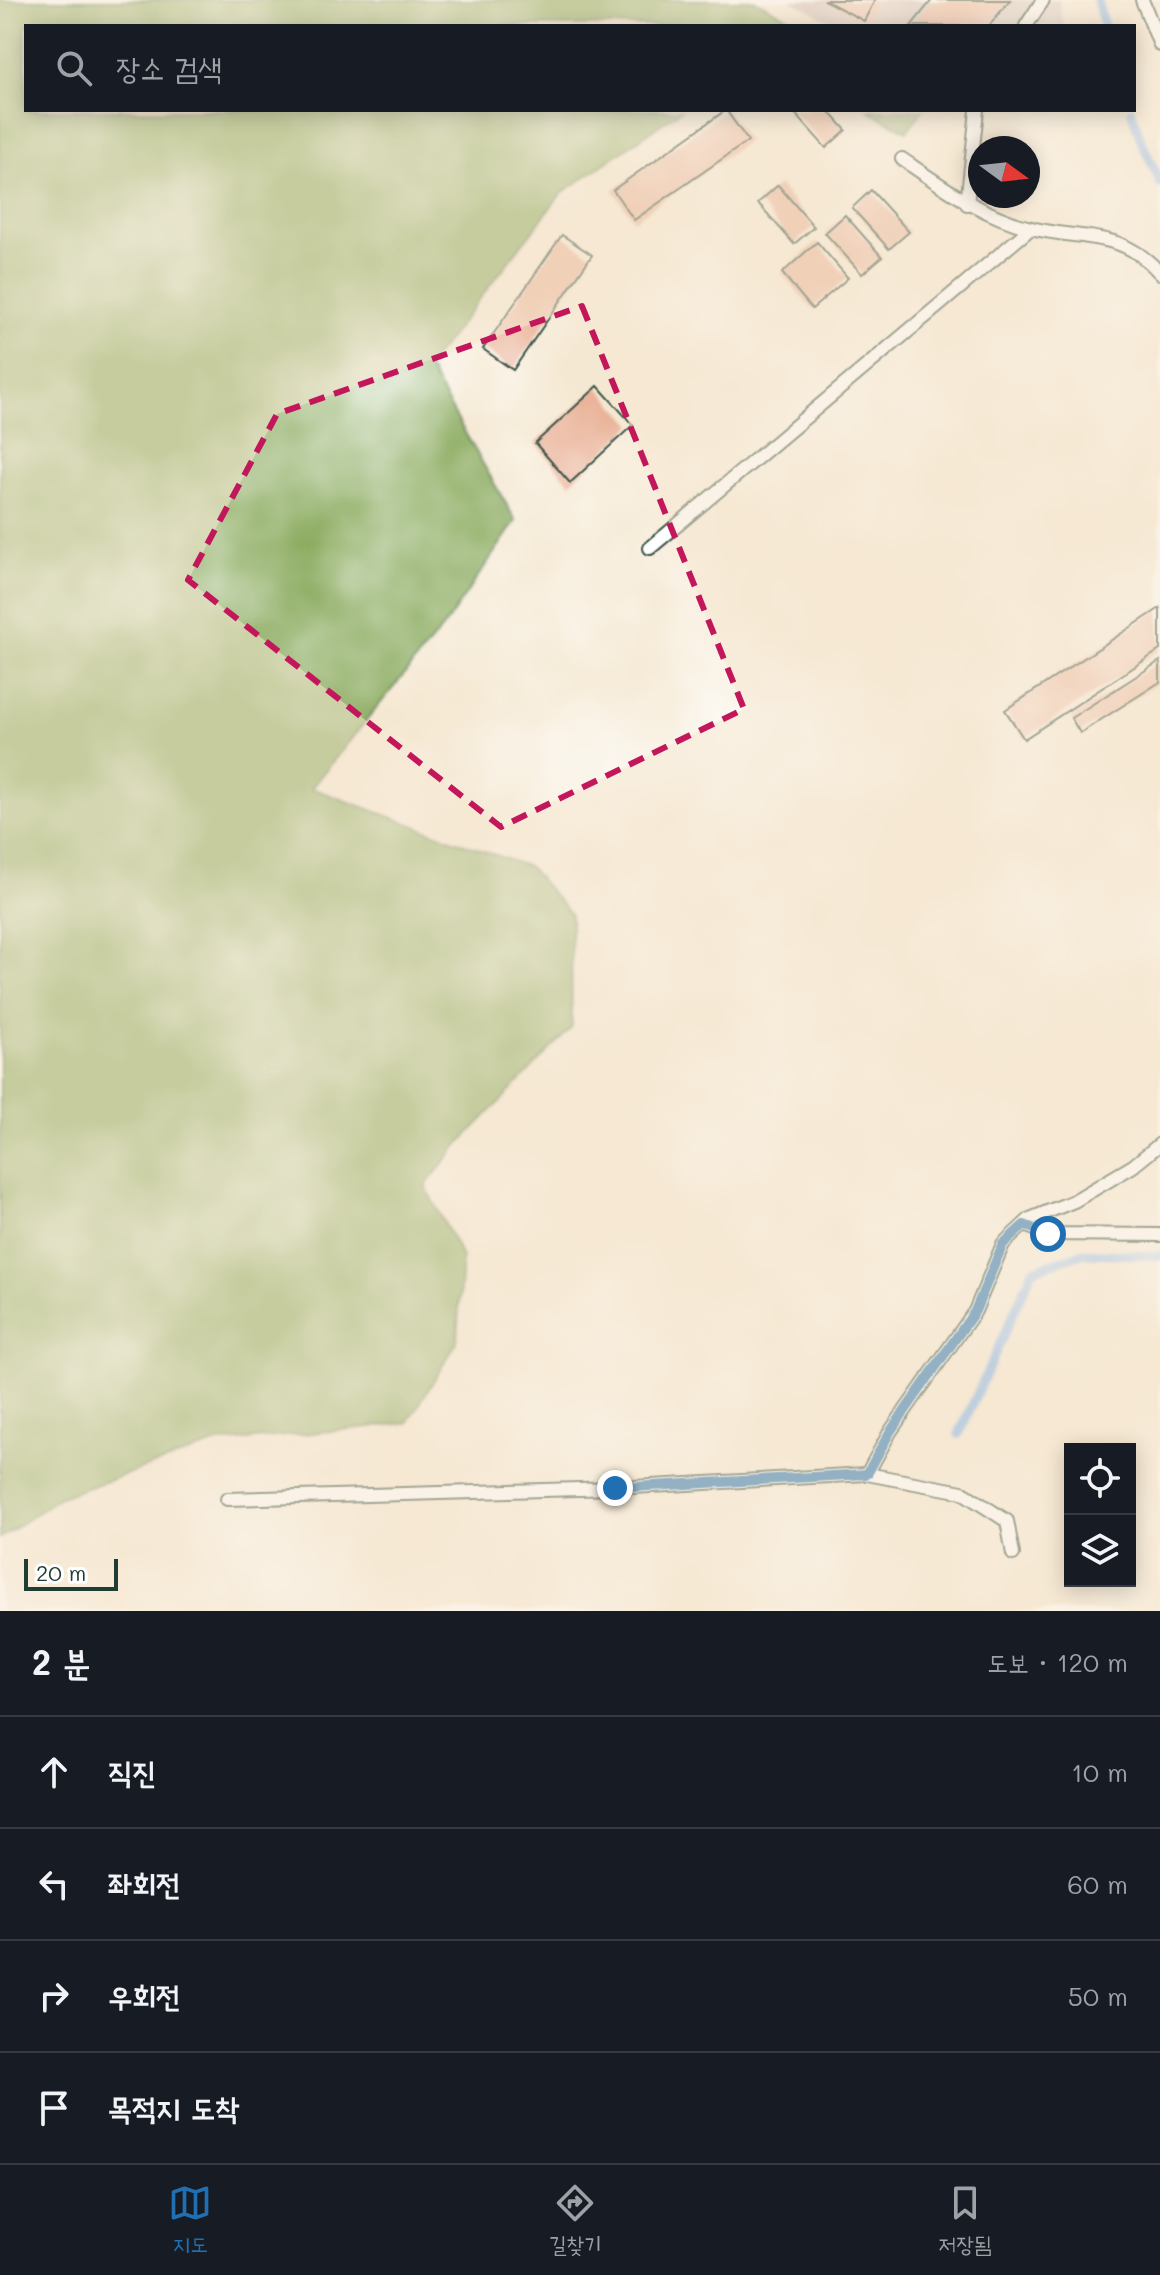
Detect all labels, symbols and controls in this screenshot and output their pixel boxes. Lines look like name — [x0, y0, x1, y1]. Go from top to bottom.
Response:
search box — [24, 24, 1136, 112]
icon: search — [52, 46, 96, 90]
text: 장소 검색 — [116, 47, 222, 87]
north arrow — [968, 136, 1040, 208]
route start — [1030, 1216, 1066, 1252]
map controls — [1064, 1443, 1136, 1587]
button: locate — [1064, 1443, 1136, 1515]
route end — [597, 1470, 633, 1506]
button: layers — [1064, 1515, 1136, 1587]
scale bar — [24, 1555, 118, 1591]
text: 20 m — [36, 1558, 86, 1587]
text: 2 분 — [32, 1639, 91, 1684]
text: 도보 · 120 m — [987, 1645, 1128, 1679]
icon: ahead — [32, 1750, 76, 1794]
text: 직진 — [108, 1751, 156, 1791]
text: 10 m — [1071, 1755, 1128, 1789]
icon: left — [32, 1862, 76, 1906]
text: 좌회전 — [108, 1863, 180, 1903]
text: 60 m — [1067, 1867, 1128, 1901]
icon: right — [32, 1974, 76, 2018]
text: 우회전 — [108, 1975, 180, 2015]
text: 50 m — [1068, 1979, 1128, 2013]
icon: arrive — [32, 2086, 76, 2130]
text: 목적지 도착 — [108, 2087, 240, 2127]
tab: 지도 — [168, 2181, 212, 2259]
tab: 길찾기 — [549, 2181, 602, 2259]
tab: 저장됨 — [939, 2181, 992, 2259]

